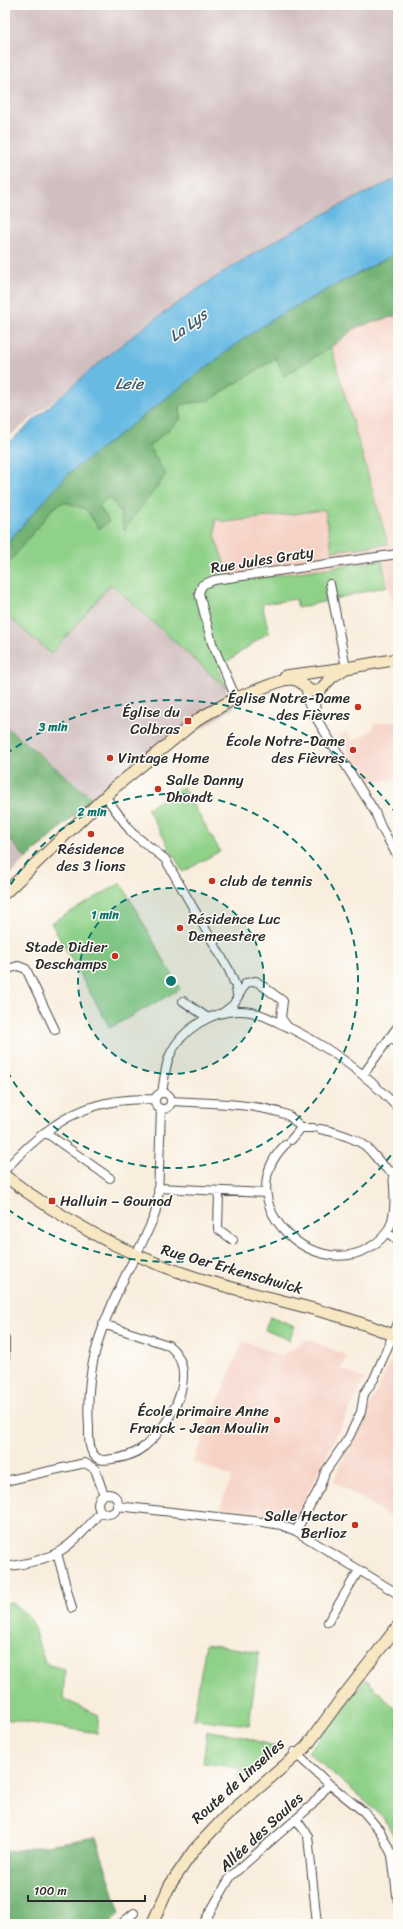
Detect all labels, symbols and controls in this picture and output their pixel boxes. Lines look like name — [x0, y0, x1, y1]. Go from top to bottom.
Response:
water label: La Lys — [162, 300, 215, 349]
water label: Leie — [115, 369, 145, 398]
street label: Rue Jules Graty — [209, 539, 316, 581]
place label: Église Notre-Dame des Fièvres — [227, 685, 350, 728]
place label: Église du Colbras — [122, 699, 180, 742]
marker: Église Notre-Dame des Fièvres — [353, 702, 363, 712]
text: 3 min — [38, 716, 68, 738]
marker: Église du Colbras — [183, 716, 193, 726]
place label: École Notre-Dame des Fièvres — [226, 728, 345, 771]
place label: Vintage Home — [118, 745, 210, 771]
marker: École Notre-Dame des Fièvres — [348, 745, 358, 755]
marker: Vintage Home — [105, 753, 115, 763]
place label: Salle Danny Dhondt — [166, 767, 244, 810]
marker: Salle Danny Dhondt — [153, 784, 163, 794]
text: 2 min — [76, 801, 107, 823]
marker: Résidence des 3 lions — [86, 829, 96, 839]
place label: Résidence des 3 lions — [56, 836, 126, 879]
place label: club de tennis — [220, 868, 312, 894]
marker: club de tennis — [207, 876, 217, 886]
text: 1 min — [91, 904, 119, 926]
place label: Résidence Luc Demeestere — [188, 906, 281, 949]
marker: Résidence Luc Demeestere — [175, 923, 185, 933]
place label: Stade Didier Deschamps — [25, 934, 108, 977]
marker: Stade Didier Deschamps — [110, 951, 120, 961]
centre of rings — [164, 974, 178, 988]
place label: Halluin – Gounod — [60, 1188, 173, 1214]
marker: Halluin – Gounod — [47, 1196, 57, 1206]
street label: Rue Oer Erkenschwick — [158, 1236, 307, 1302]
place label: École primaire Anne Franck - Jean Moulin — [130, 1398, 269, 1441]
marker: École primaire Anne Franck - Jean Moulin — [272, 1415, 282, 1425]
place label: Salle Hector Berlioz — [264, 1503, 348, 1546]
marker: Salle Hector Berlioz — [350, 1520, 360, 1530]
street label: Route de Linselles — [185, 1732, 291, 1830]
street label: Allée des Saules — [212, 1785, 310, 1879]
scale bar — [28, 1877, 145, 1903]
text: 100 m — [34, 1880, 67, 1902]

